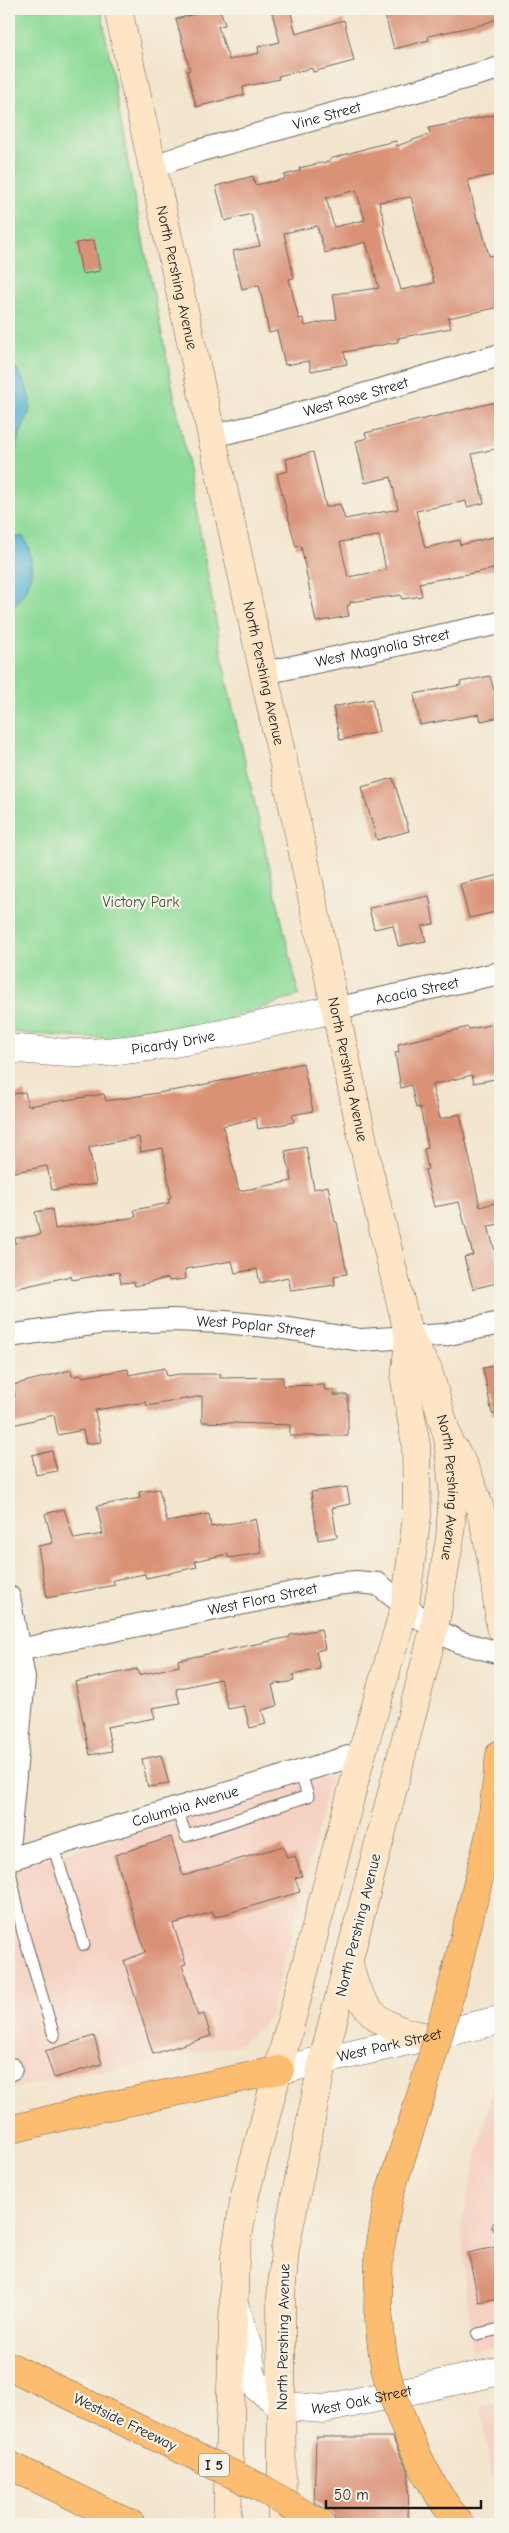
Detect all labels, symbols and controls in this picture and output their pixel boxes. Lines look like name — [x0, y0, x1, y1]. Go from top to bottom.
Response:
street label: Vine Street — [291, 97, 363, 134]
street label: North Pershing Avenue — [152, 204, 202, 352]
street label: West Rose Street — [301, 373, 411, 421]
street label: North Pershing Avenue — [239, 599, 288, 747]
street label: West Magnolia Street — [314, 625, 452, 671]
park label: Victory Park — [103, 893, 180, 911]
street label: Acacia Street — [374, 973, 461, 1009]
street label: North Pershing Avenue — [324, 996, 372, 1144]
street label: Picardy Drive — [130, 1027, 217, 1058]
street label: West Poplar Street — [196, 1312, 317, 1342]
street label: North Pershing Avenue — [433, 1412, 462, 1562]
street label: West Flora Street — [206, 1579, 319, 1619]
street label: Columbia Avenue — [130, 1781, 241, 1831]
street label: North Pershing Avenue — [331, 1851, 385, 1998]
street label: West Park Street — [335, 2024, 444, 2066]
street label: North Pershing Avenue — [273, 2263, 293, 2411]
street label: West Oak Street — [310, 2381, 414, 2418]
street label: Westside Freeway — [70, 2389, 180, 2455]
road number: I 5 — [199, 2454, 229, 2476]
scale bar — [326, 2478, 482, 2510]
text: 50 m — [334, 2486, 369, 2504]

